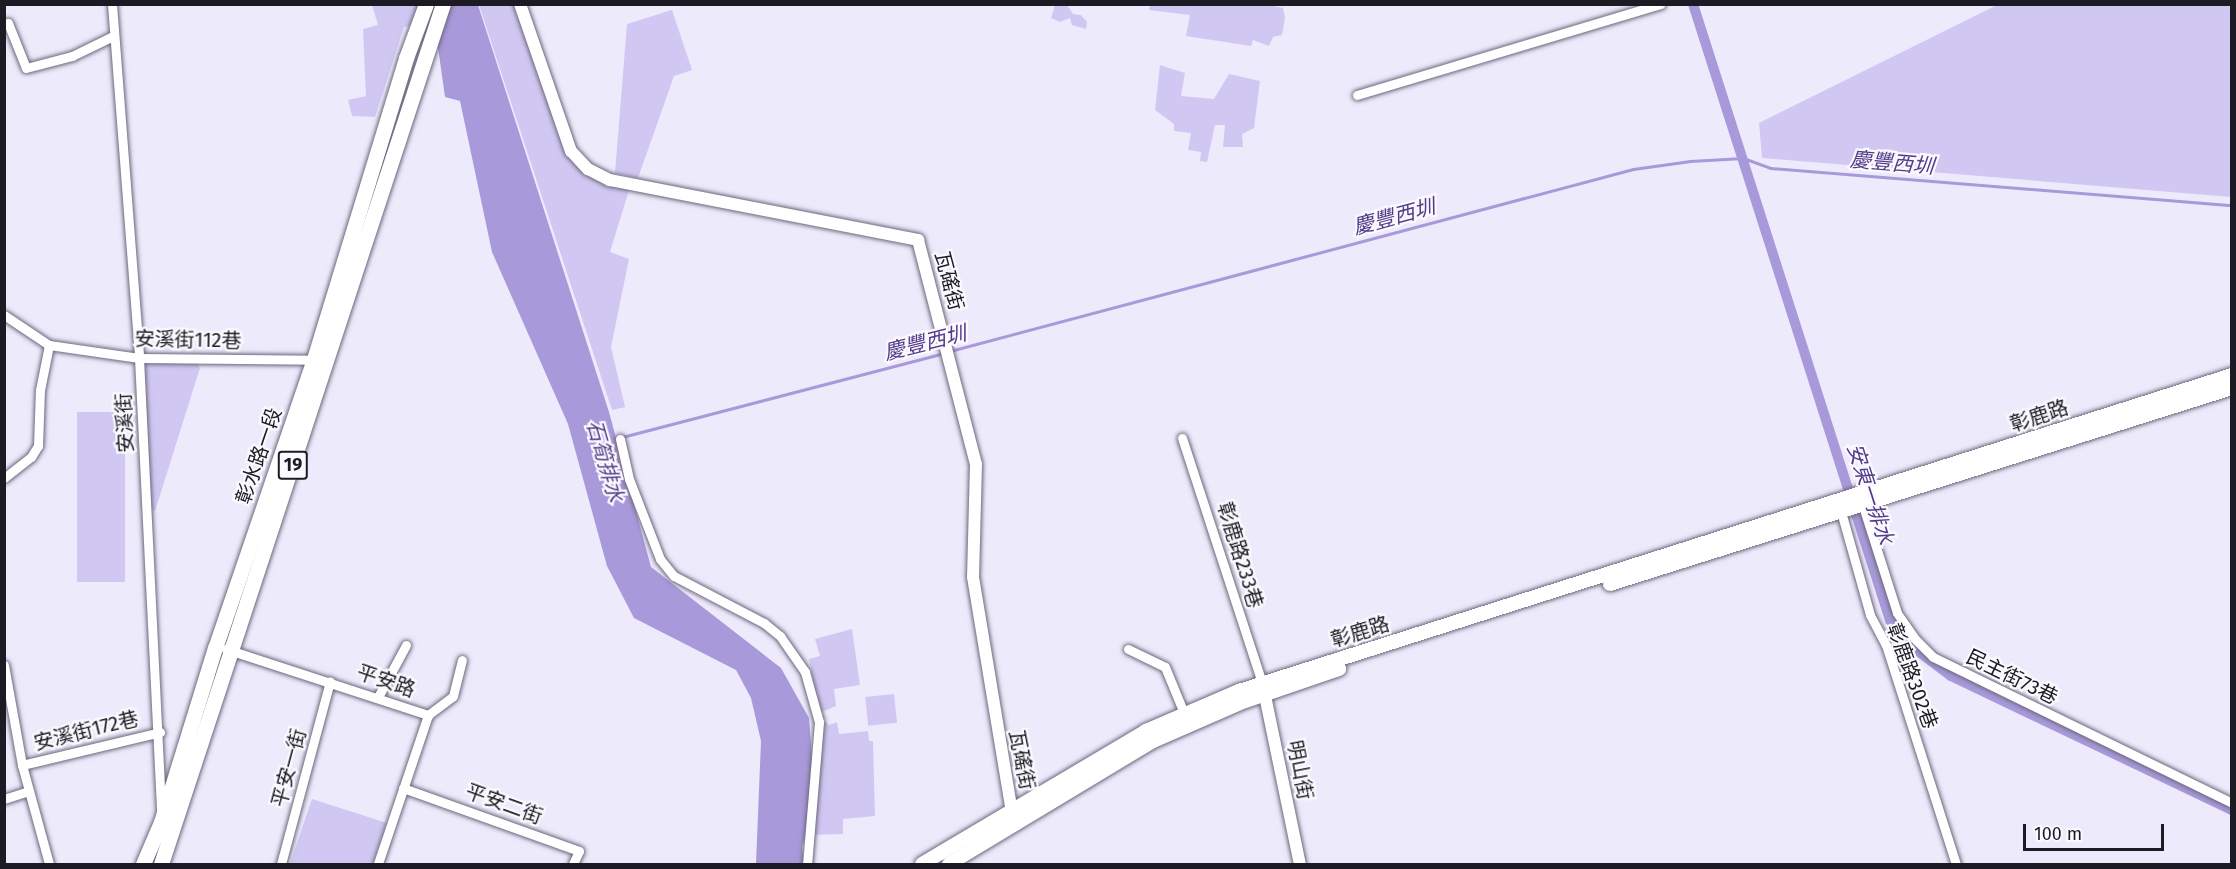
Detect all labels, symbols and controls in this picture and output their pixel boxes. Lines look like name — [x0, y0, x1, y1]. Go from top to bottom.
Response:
water label: 慶豐西圳 — [1849, 147, 1935, 179]
water label: 慶豐西圳 — [1350, 194, 1438, 240]
street label: 瓦磘街 — [930, 249, 968, 313]
water label: 慶豐西圳 — [881, 321, 969, 365]
street label: 安溪街112巷 — [134, 327, 242, 353]
street label: 安溪街 — [111, 392, 139, 454]
street label: 彰鹿路 — [2007, 395, 2071, 437]
street label: 彰水路一段 — [231, 405, 287, 507]
water label: 石筍排水 — [581, 417, 629, 505]
water label: 安東一排水 — [1842, 440, 1898, 548]
road number: 19 — [276, 450, 310, 480]
street label: 彰鹿路233巷 — [1212, 499, 1268, 611]
street label: 彰鹿路 — [1328, 612, 1392, 652]
street label: 彰鹿路302巷 — [1882, 620, 1942, 732]
street label: 民主街73巷 — [1962, 645, 2062, 709]
street label: 平安路 — [354, 660, 418, 702]
street label: 安溪街172巷 — [31, 706, 141, 756]
street label: 平安一街 — [267, 726, 311, 810]
street label: 瓦磘街 — [1004, 728, 1040, 792]
street label: 明山街 — [1282, 738, 1318, 802]
street label: 平安二街 — [462, 779, 546, 829]
scale bar — [2026, 812, 2167, 850]
text: 100 m — [2034, 823, 2082, 845]

